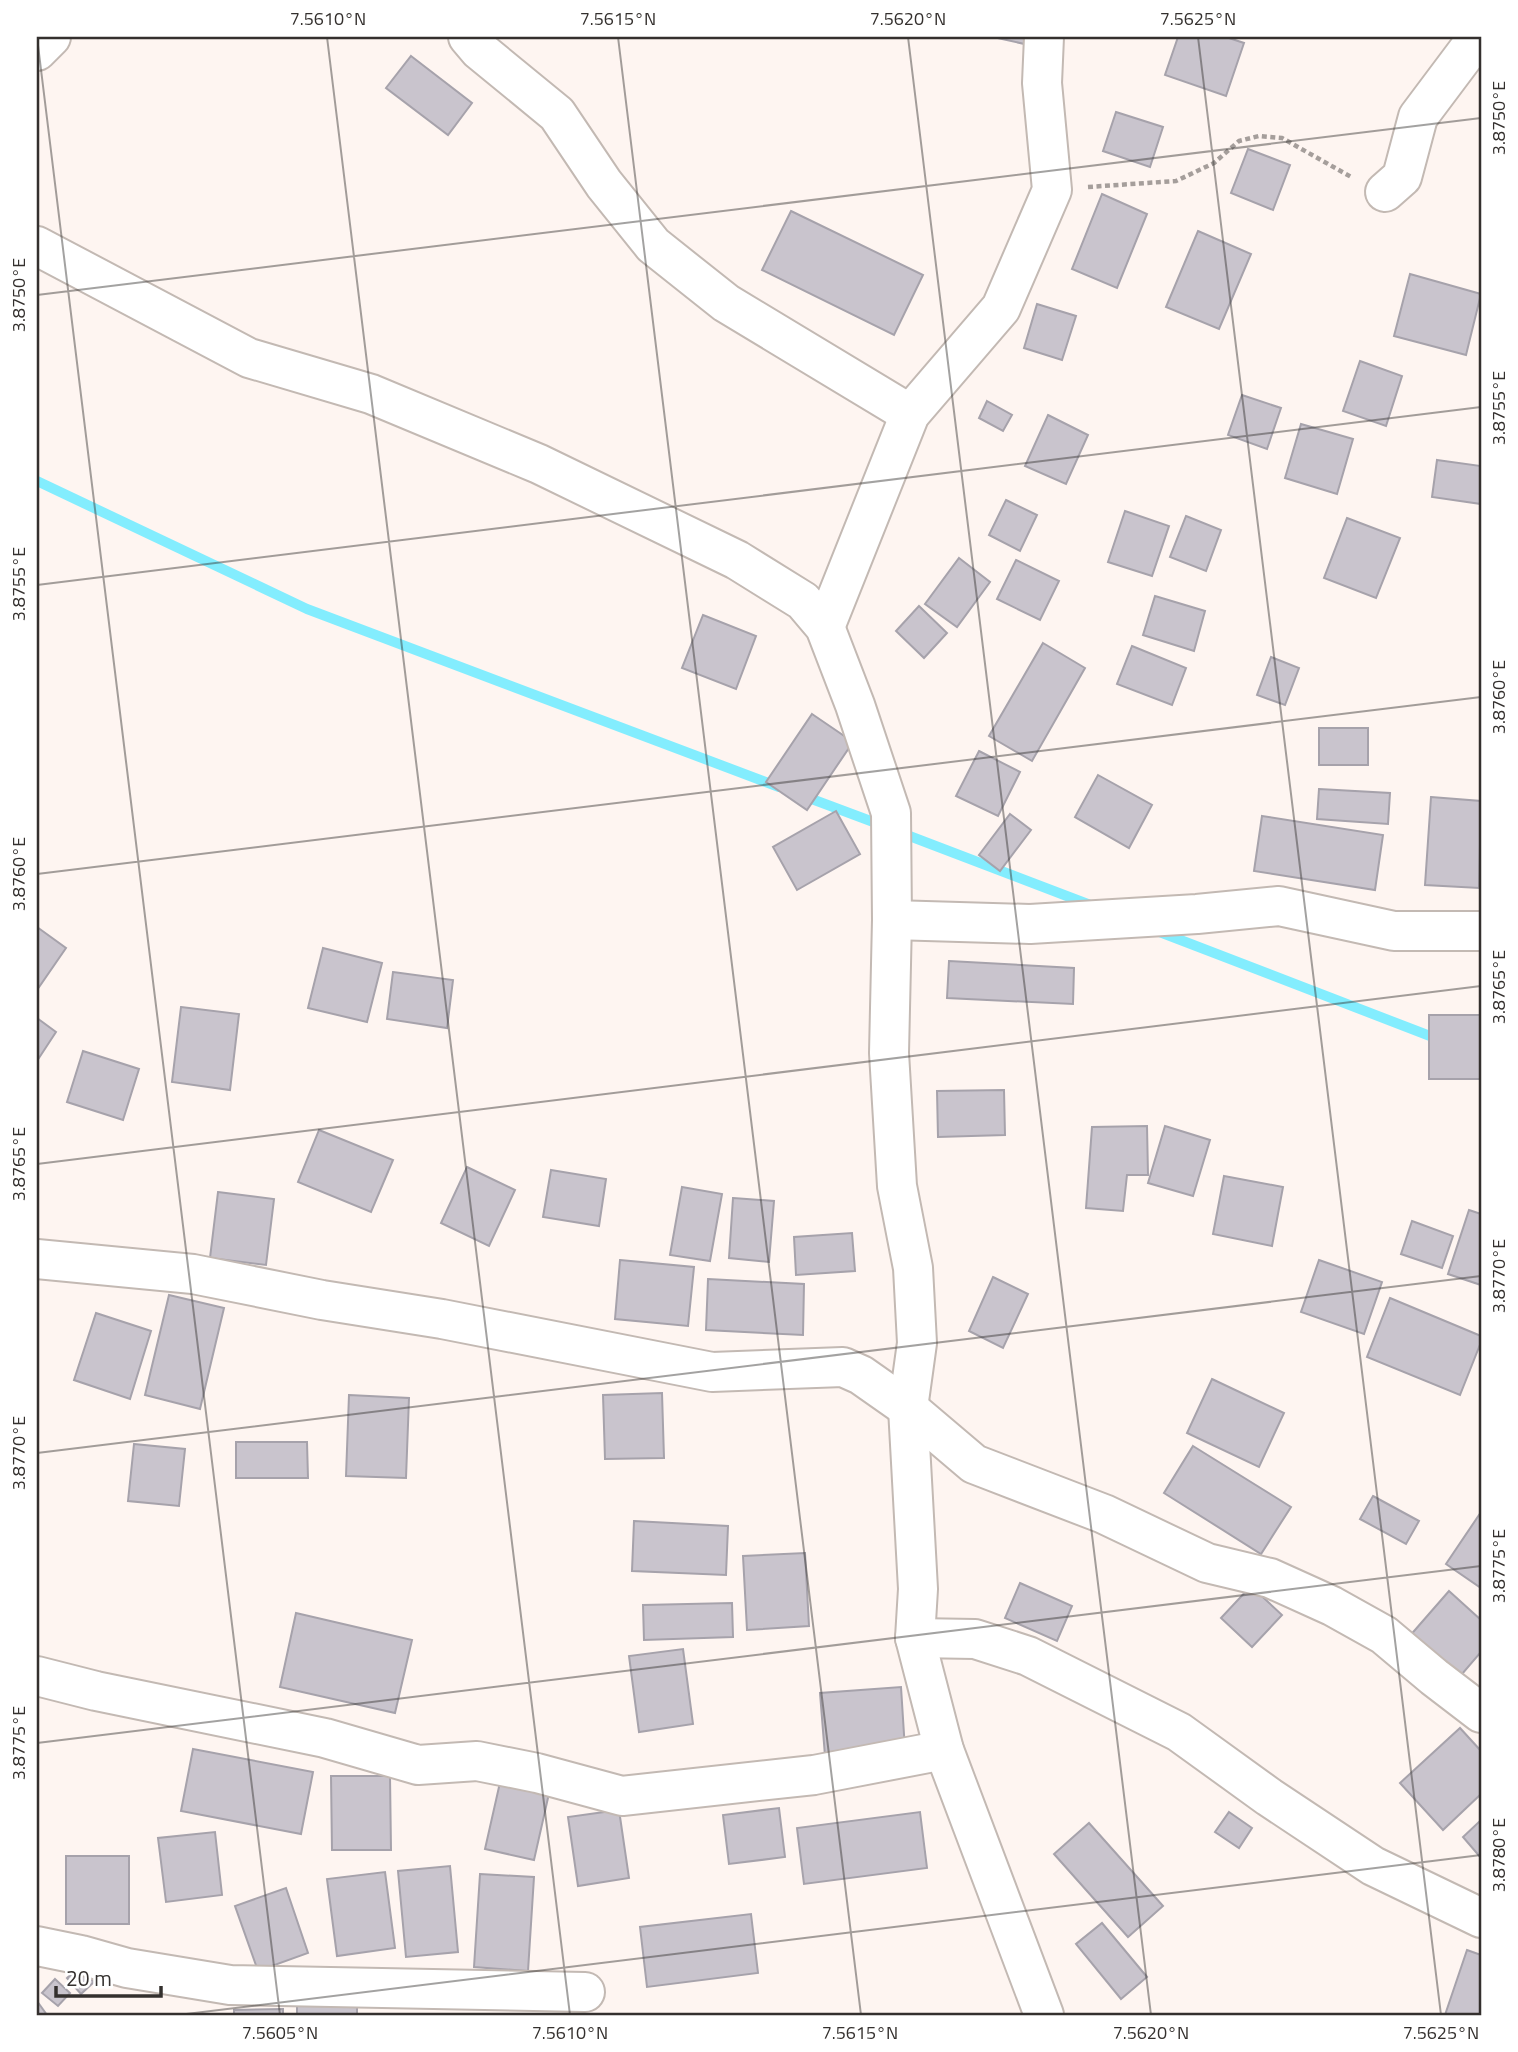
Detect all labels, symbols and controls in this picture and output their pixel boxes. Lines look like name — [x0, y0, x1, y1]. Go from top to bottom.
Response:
text: 7.5610°N — [290, 5, 366, 32]
text: 7.5615°N — [580, 5, 656, 32]
text: 7.5620°N — [870, 5, 946, 32]
text: 7.5625°N — [1160, 5, 1236, 32]
text: 3.8750°E — [1485, 81, 1512, 155]
text: 3.8750°E — [5, 258, 32, 332]
text: 3.8755°E — [1485, 371, 1512, 445]
text: 3.8755°E — [5, 547, 32, 621]
text: 3.8760°E — [1485, 660, 1512, 734]
text: 3.8760°E — [5, 837, 32, 911]
text: 3.8765°E — [1485, 950, 1512, 1024]
text: 3.8765°E — [5, 1127, 32, 1201]
text: 3.8770°E — [1485, 1239, 1512, 1313]
text: 3.8770°E — [5, 1416, 32, 1490]
text: 3.8775°E — [1485, 1529, 1512, 1603]
text: 3.8775°E — [5, 1706, 32, 1780]
text: 3.8780°E — [1485, 1818, 1512, 1892]
scale bar — [56, 1954, 161, 1998]
text: 20 m — [66, 1962, 112, 1994]
text: 7.5605°N — [242, 2019, 318, 2046]
text: 7.5610°N — [532, 2019, 608, 2046]
text: 7.5615°N — [822, 2019, 898, 2046]
text: 7.5620°N — [1113, 2019, 1189, 2046]
text: 7.5625°N — [1403, 2019, 1479, 2046]

